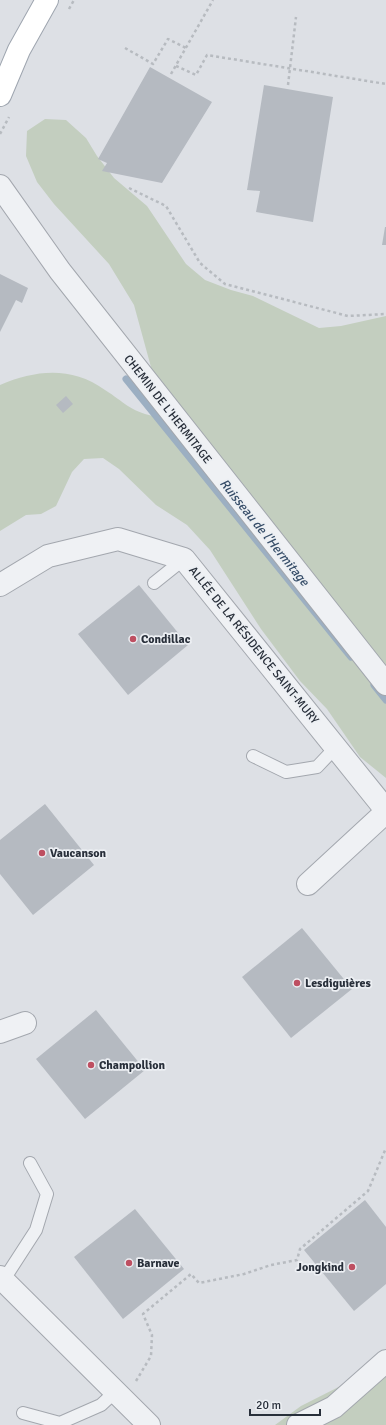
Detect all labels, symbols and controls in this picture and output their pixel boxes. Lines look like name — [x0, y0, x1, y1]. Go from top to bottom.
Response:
street label: CHEMIN DE L'HERMITAGE — [120, 352, 215, 467]
water label: Ruisseau de l'Hermitage — [216, 476, 313, 591]
street label: ALLÉE DE LA RÉSIDENCE SAINT-MURY — [185, 563, 322, 727]
place label: Condillac — [141, 632, 191, 647]
marker: Condillac — [128, 634, 138, 644]
place label: Vaucanson — [50, 846, 107, 861]
marker: Vaucanson — [37, 848, 47, 858]
place label: Lesdiguières — [305, 976, 372, 991]
marker: Lesdiguières — [292, 978, 302, 988]
place label: Champollion — [99, 1058, 165, 1073]
marker: Champollion — [86, 1060, 96, 1070]
place label: Barnave — [137, 1256, 179, 1271]
marker: Barnave — [124, 1258, 134, 1268]
place label: Jongkind — [296, 1260, 345, 1275]
marker: Jongkind — [347, 1262, 357, 1272]
scale bar — [250, 1391, 320, 1417]
text: 20 m — [256, 1398, 281, 1413]

